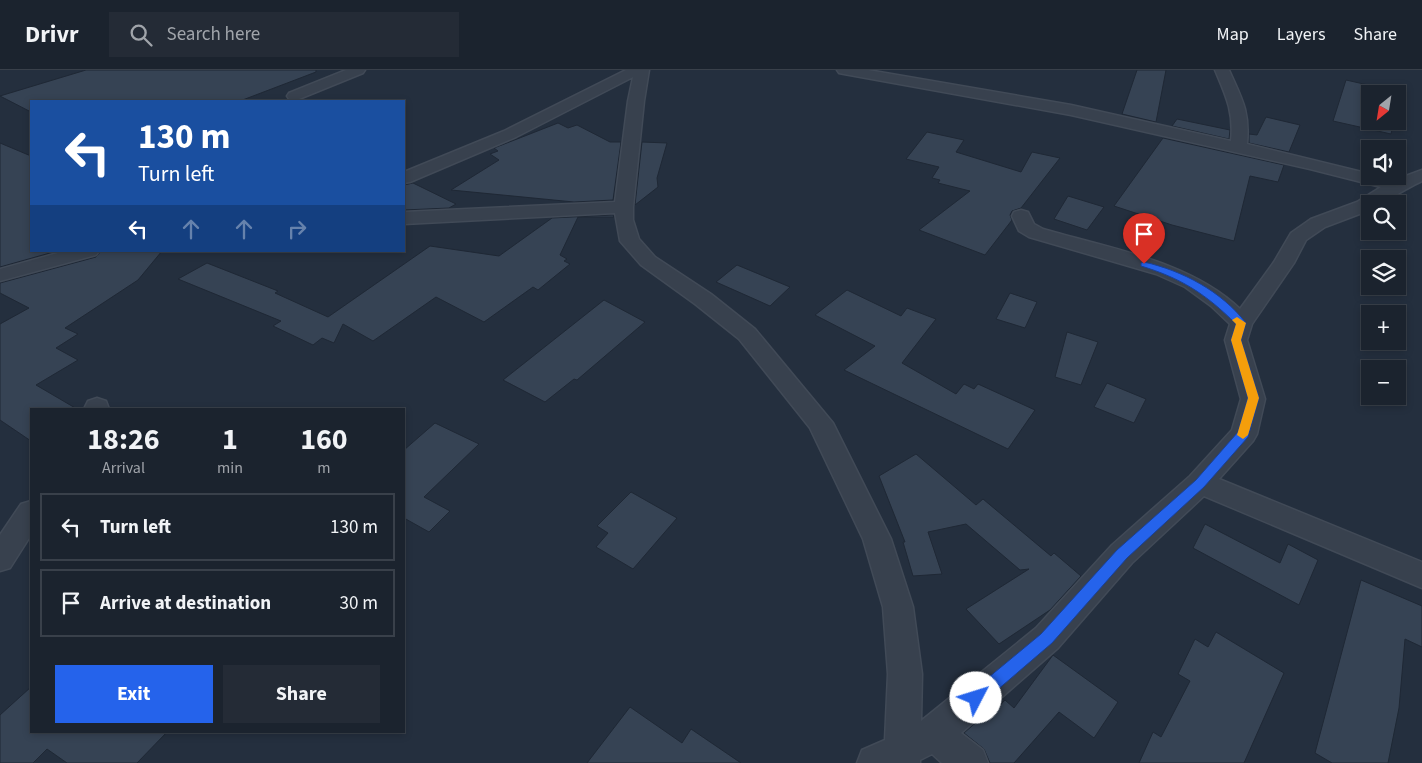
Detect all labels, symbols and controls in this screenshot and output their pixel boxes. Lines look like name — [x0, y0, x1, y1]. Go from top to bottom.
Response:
search box — [109, 12, 459, 57]
text: Drivr — [25, 17, 79, 52]
icon: search — [127, 21, 155, 49]
text: Search here — [167, 21, 260, 48]
text: Map — [1217, 22, 1249, 47]
text: Layers — [1277, 22, 1326, 47]
text: Share — [1354, 22, 1397, 47]
north arrow — [1361, 85, 1406, 130]
map controls — [1361, 85, 1406, 405]
text: 130 m — [138, 112, 230, 162]
icon: left — [55, 120, 120, 185]
button: sound — [1361, 140, 1406, 185]
text: Turn left — [138, 158, 214, 190]
button: search — [1361, 195, 1406, 240]
pin — [1123, 213, 1165, 264]
icon: left — [124, 215, 152, 243]
icon: ahead — [177, 215, 205, 243]
icon: ahead — [230, 215, 258, 243]
icon: right — [283, 215, 311, 243]
icon: arrive — [1130, 220, 1158, 248]
button: layers — [1361, 250, 1406, 295]
button: + — [1361, 305, 1406, 350]
button: − — [1361, 360, 1406, 405]
text: 18:26 — [87, 418, 160, 461]
text: 1 — [222, 418, 238, 461]
text: 160 — [300, 418, 348, 461]
text: Arrival — [102, 457, 145, 479]
text: min — [217, 457, 243, 479]
text: m — [317, 457, 331, 479]
icon: left — [57, 513, 85, 541]
text: Turn left — [100, 514, 171, 541]
text: 130 m — [330, 514, 378, 541]
icon: arrive — [57, 589, 85, 617]
text: Arrive at destination — [100, 590, 271, 617]
text: 30 m — [340, 590, 378, 617]
button: Exit — [55, 665, 213, 723]
button: Share — [223, 665, 380, 723]
position arrow — [949, 671, 1001, 723]

